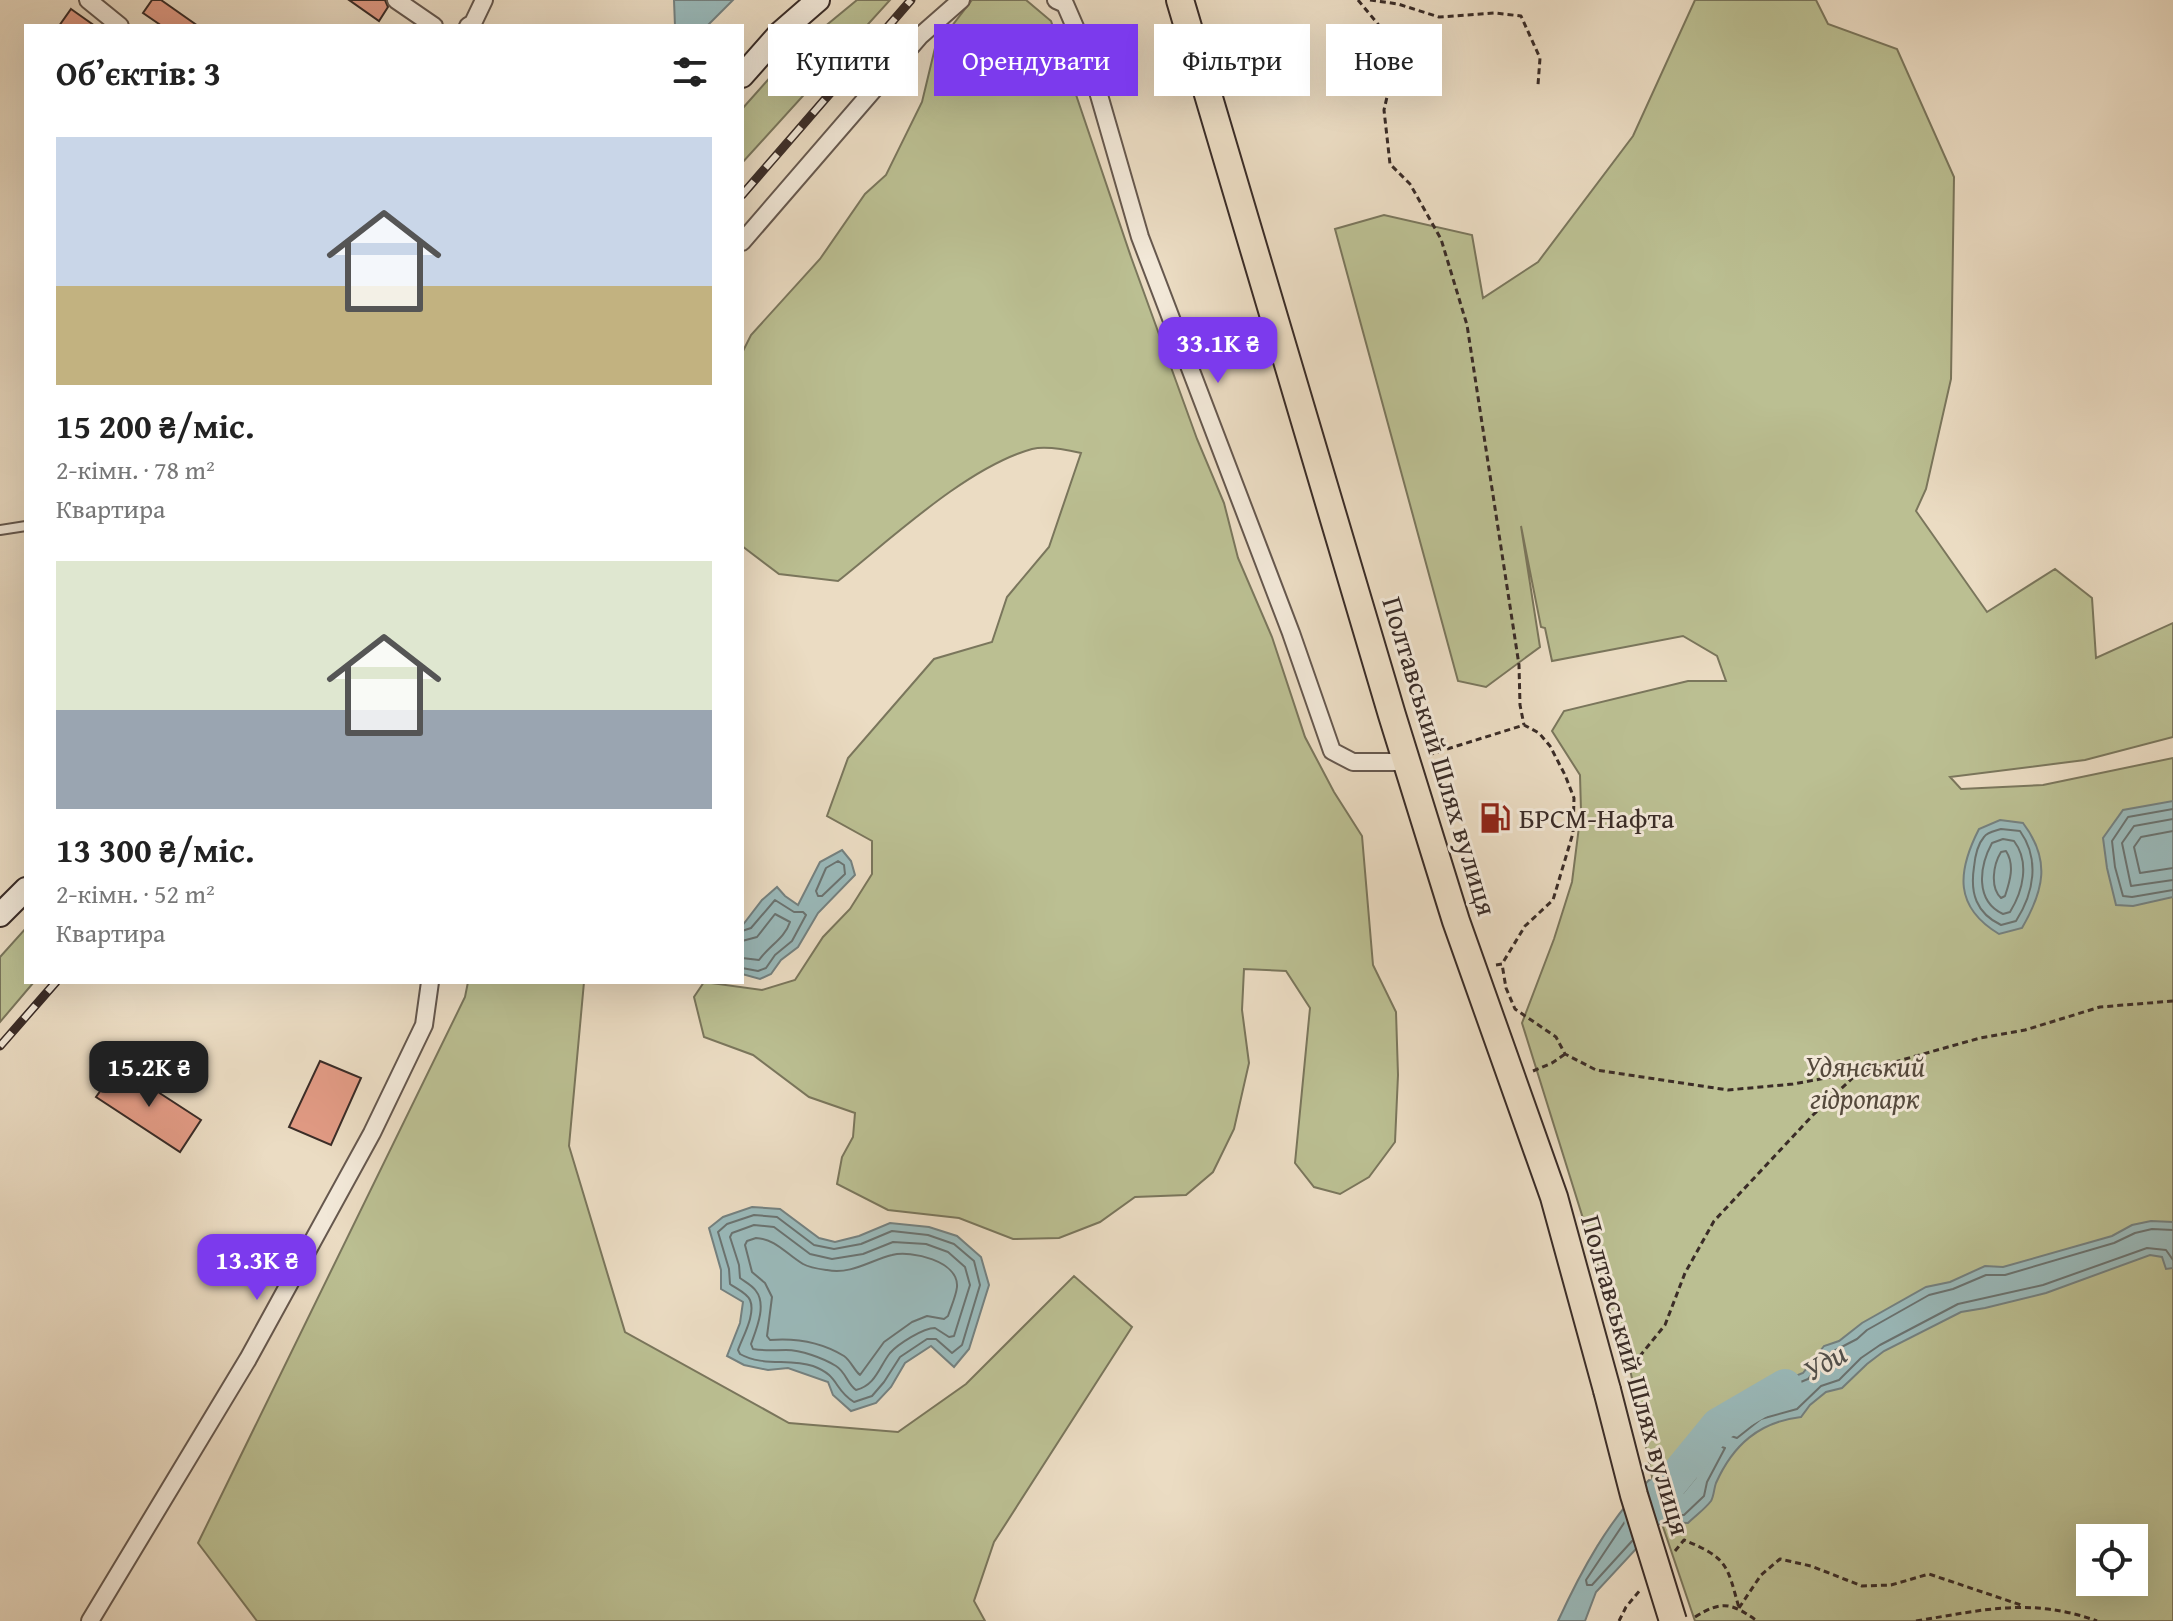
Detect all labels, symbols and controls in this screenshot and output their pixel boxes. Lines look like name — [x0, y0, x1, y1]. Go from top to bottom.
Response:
chip: Купити — [768, 24, 918, 96]
chip: Орендувати — [934, 24, 1138, 96]
chip: Фільтри — [1154, 24, 1310, 96]
chip: Нове — [1326, 24, 1442, 96]
text: Об’єктів: 3 — [56, 48, 221, 97]
icon: filters — [668, 50, 712, 94]
icon: home — [312, 189, 456, 333]
pin: 33.1K ₴ — [1144, 317, 1292, 385]
text: 33.1K ₴ — [1176, 323, 1260, 362]
text: 15 200 ₴/міс. — [56, 401, 254, 450]
text: 2-кімн. · 78 m² — [56, 450, 215, 489]
text: Квартира — [56, 489, 165, 528]
street label: Полтавський Шлях вулиця — [1372, 591, 1509, 920]
icon: home — [312, 613, 456, 757]
place label: БРСМ-Нафта — [1519, 797, 1675, 838]
fuel station icon: БРСМ-Нафта — [1478, 801, 1512, 835]
text: 13 300 ₴/міс. — [56, 825, 254, 874]
text: 2-кімн. · 52 m² — [56, 874, 215, 913]
text: Квартира — [56, 913, 165, 952]
pin: 15.2K ₴ — [75, 1041, 223, 1109]
park label: Удянський гідропарк — [1805, 1045, 1925, 1118]
text: 15.2K ₴ — [107, 1047, 191, 1086]
street label: Полтавський Шлях вулиця — [1571, 1210, 1702, 1540]
pin: 13.3K ₴ — [183, 1234, 331, 1302]
text: 13.3K ₴ — [215, 1240, 299, 1279]
water label: Уди — [1794, 1331, 1855, 1391]
map controls — [2076, 1524, 2148, 1596]
button: locate — [2076, 1524, 2148, 1596]

